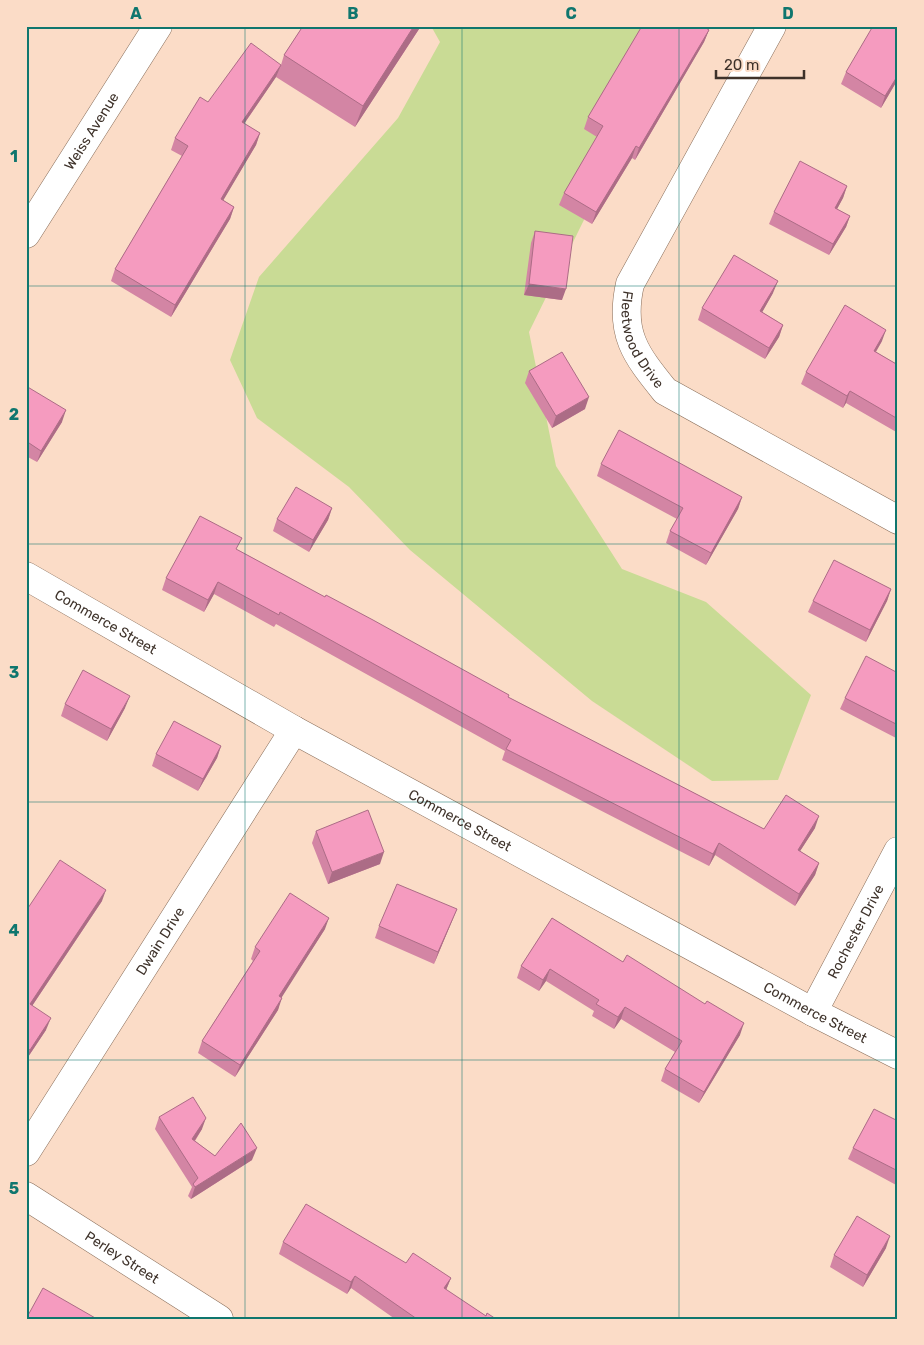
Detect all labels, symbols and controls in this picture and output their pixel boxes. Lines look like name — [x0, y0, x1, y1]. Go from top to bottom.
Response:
text: A — [130, 4, 142, 23]
text: B — [347, 4, 359, 23]
text: C — [565, 4, 577, 23]
text: D — [782, 4, 794, 23]
scale bar — [716, 48, 804, 80]
text: 20 m — [724, 56, 759, 74]
street label: Weiss Avenue — [61, 89, 123, 173]
text: 1 — [10, 147, 18, 166]
street label: Fleetwood Drive — [617, 290, 667, 392]
text: 2 — [9, 405, 19, 424]
street label: Commerce Street — [51, 586, 160, 659]
text: 3 — [9, 663, 19, 682]
street label: Commerce Street — [405, 786, 515, 856]
street label: Rochester Drive — [824, 882, 888, 982]
street label: Dwain Drive — [133, 904, 188, 978]
text: 4 — [9, 921, 20, 940]
street label: Commerce Street — [760, 979, 870, 1047]
text: 5 — [9, 1179, 19, 1198]
street label: Perley Street — [82, 1228, 162, 1288]

